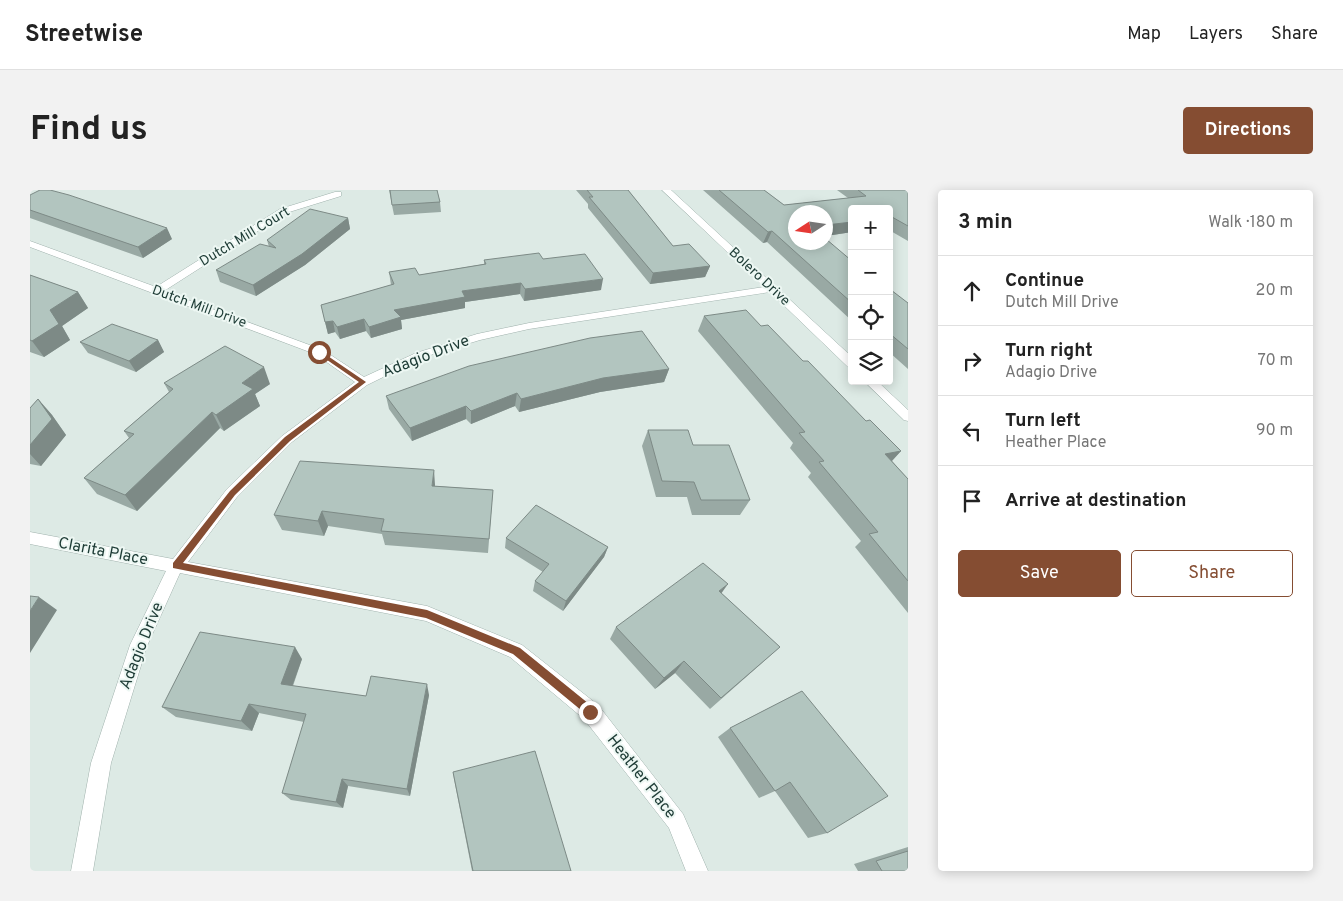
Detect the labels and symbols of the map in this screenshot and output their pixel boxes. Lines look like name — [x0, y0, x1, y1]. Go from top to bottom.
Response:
street label: Dutch Mill Court — [197, 203, 293, 271]
north arrow — [788, 205, 833, 250]
street label: Bolero Drive — [725, 244, 793, 310]
street label: Dutch Mill Drive — [149, 282, 249, 332]
street label: Adagio Drive — [379, 331, 473, 383]
route start — [308, 341, 331, 364]
street label: Clarita Place — [56, 533, 150, 571]
street label: Adagio Drive — [115, 600, 169, 692]
route end — [579, 701, 602, 724]
street label: Heather Place — [602, 731, 680, 823]

